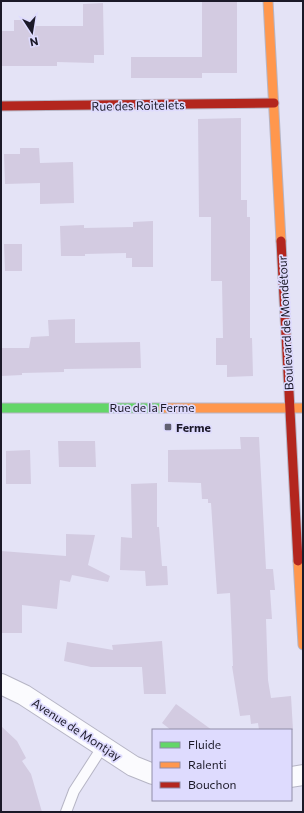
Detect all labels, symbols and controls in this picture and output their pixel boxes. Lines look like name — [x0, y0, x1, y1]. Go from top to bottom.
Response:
north arrow — [12, 12, 52, 52]
text: N — [29, 35, 40, 49]
street label: Rue des Roitelets — [91, 97, 185, 113]
street label: Boulevard de Mondétour — [274, 255, 296, 391]
street label: Rue de la Ferme — [109, 400, 195, 414]
place label: Ferme — [176, 420, 211, 434]
marker: Ferme — [163, 422, 173, 432]
street label: Avenue de Montjay — [30, 695, 124, 763]
legend — [152, 729, 292, 801]
text: Fluide — [188, 737, 221, 751]
text: Ralenti — [188, 757, 227, 771]
text: Bouchon — [188, 777, 236, 791]

